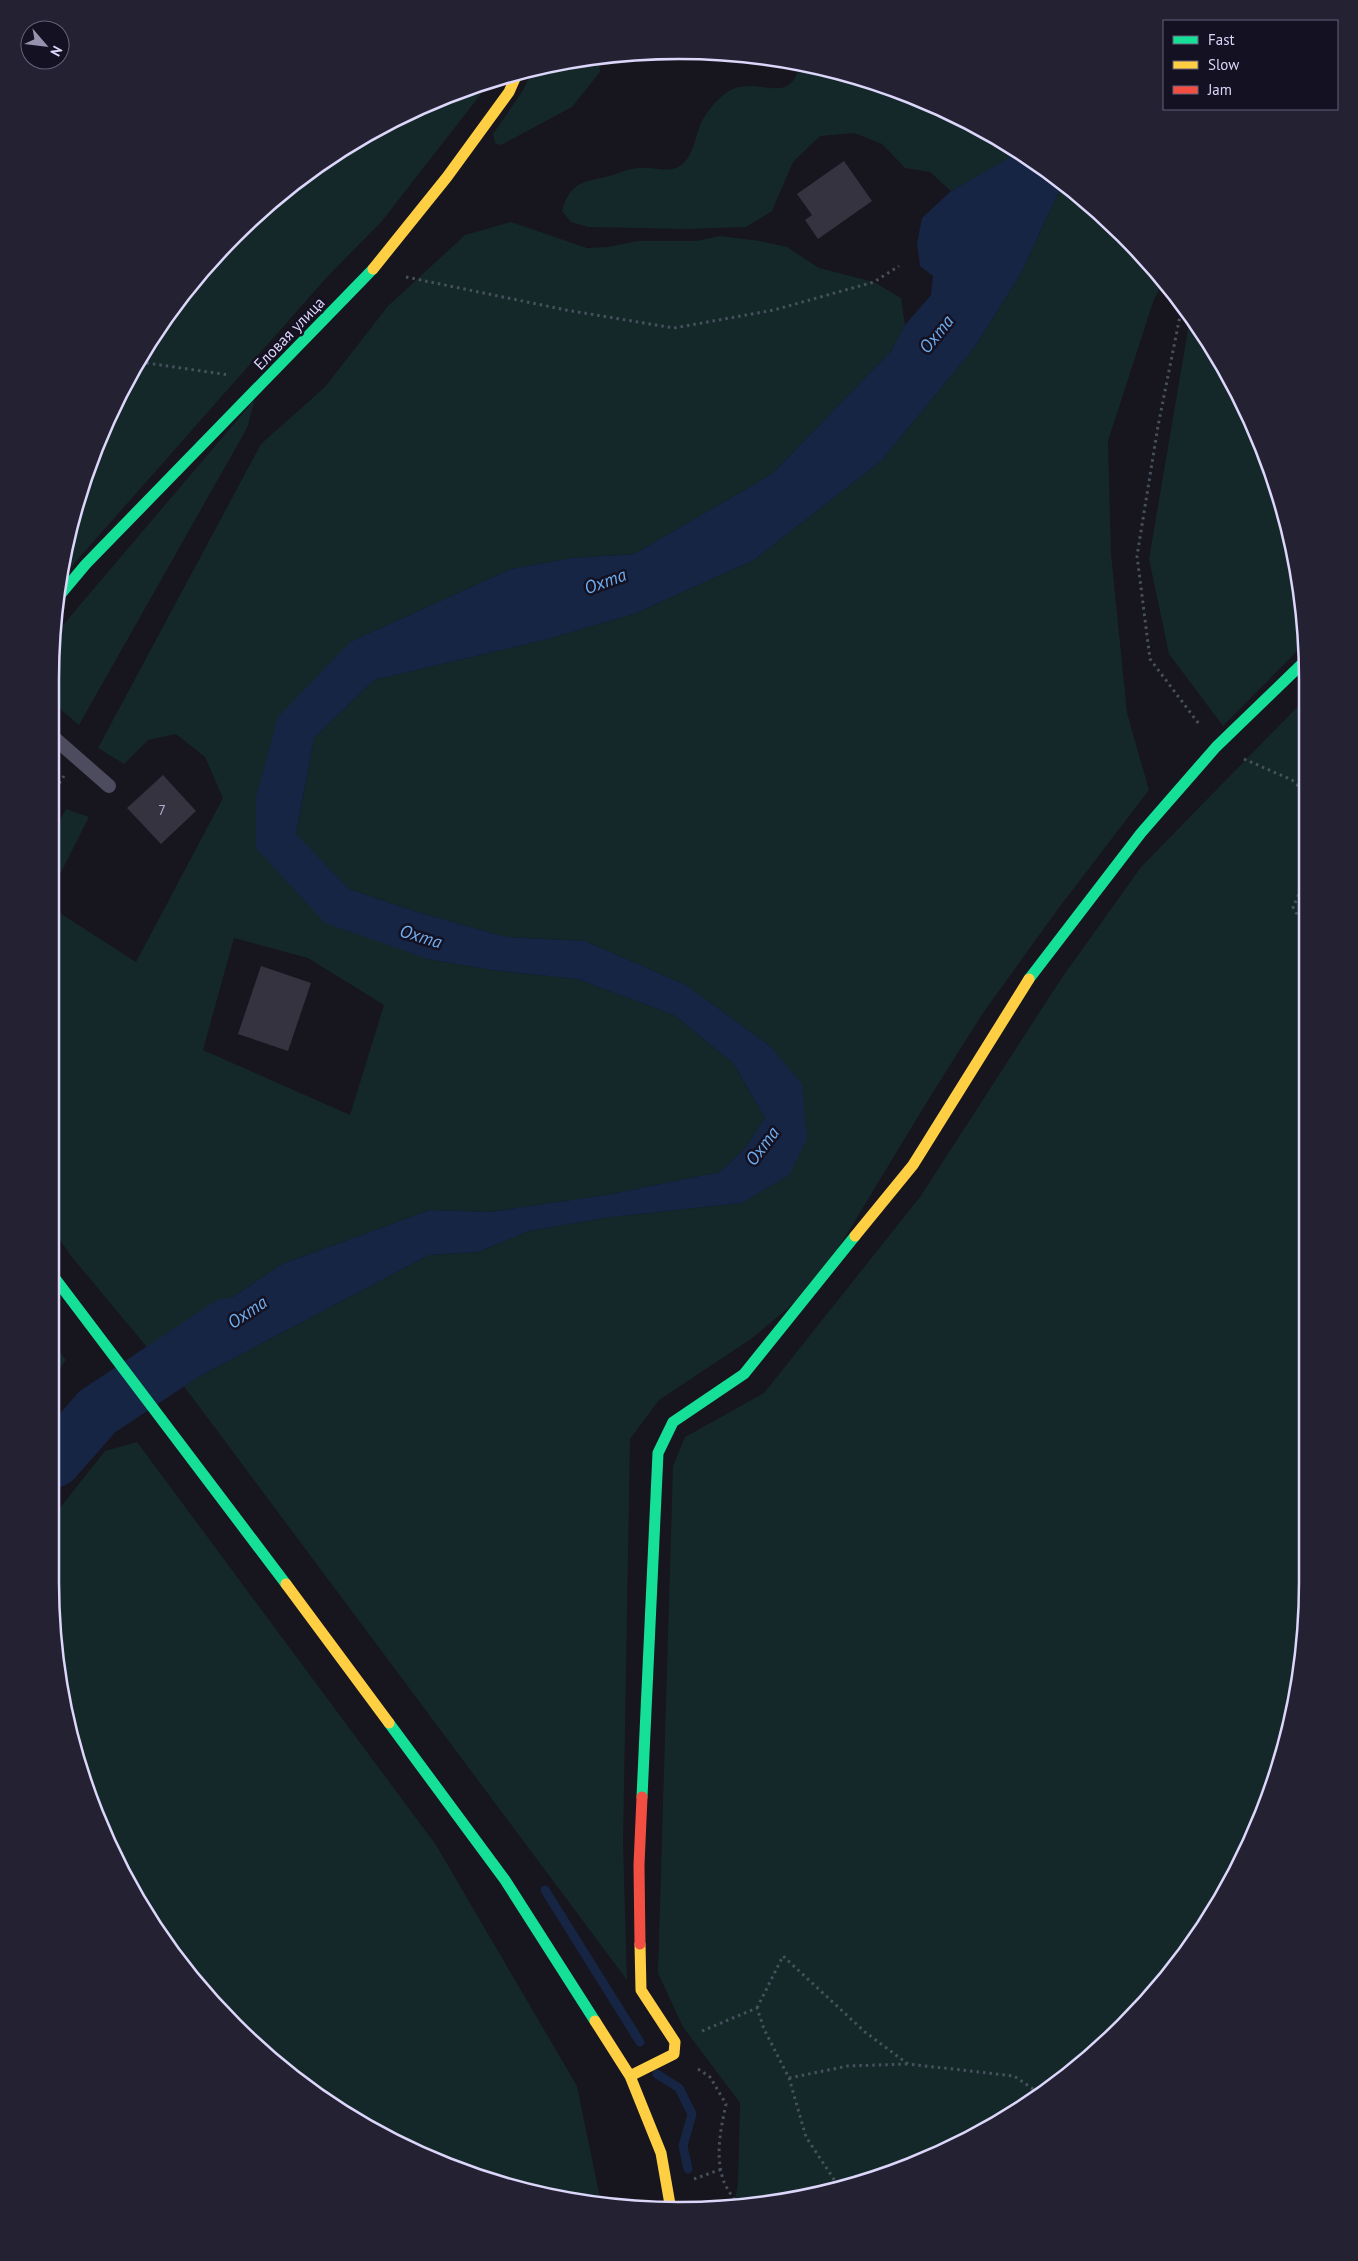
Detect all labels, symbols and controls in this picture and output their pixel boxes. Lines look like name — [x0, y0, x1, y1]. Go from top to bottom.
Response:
north arrow — [20, 20, 70, 70]
legend — [1163, 20, 1338, 110]
text: Fast — [1208, 30, 1235, 49]
text: N — [46, 43, 67, 59]
text: Slow — [1208, 55, 1239, 74]
text: Jam — [1207, 80, 1232, 99]
street label: Еловая улица — [249, 292, 329, 374]
water label: Охта — [914, 310, 959, 358]
water label: Охта — [581, 563, 629, 599]
house number: 7 — [158, 801, 166, 819]
water label: Охта — [397, 919, 445, 953]
water label: Охта — [740, 1122, 784, 1170]
water label: Охта — [223, 1290, 271, 1334]

